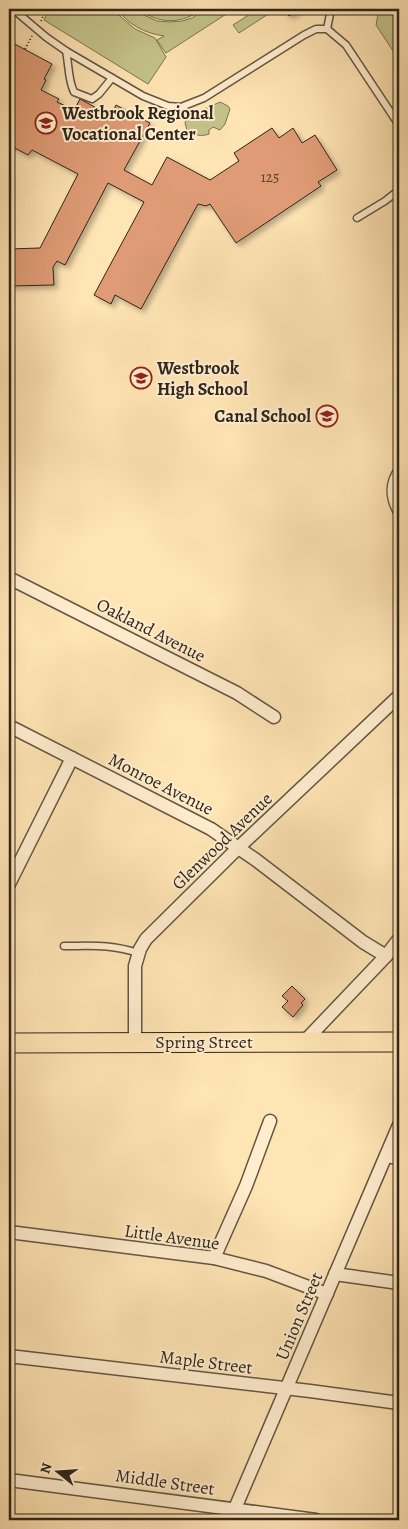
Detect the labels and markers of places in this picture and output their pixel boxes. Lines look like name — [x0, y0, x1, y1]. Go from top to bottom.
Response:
place label: Westbrook Regional Vocational Center — [61, 101, 214, 146]
school or university icon: Westbrook Regional Vocational Center — [34, 111, 58, 135]
place label: Westbrook High School — [156, 356, 248, 401]
school or university icon: Westbrook High School — [129, 366, 153, 390]
place label: Canal School — [214, 404, 311, 428]
school or university icon: Canal School — [315, 404, 339, 428]

